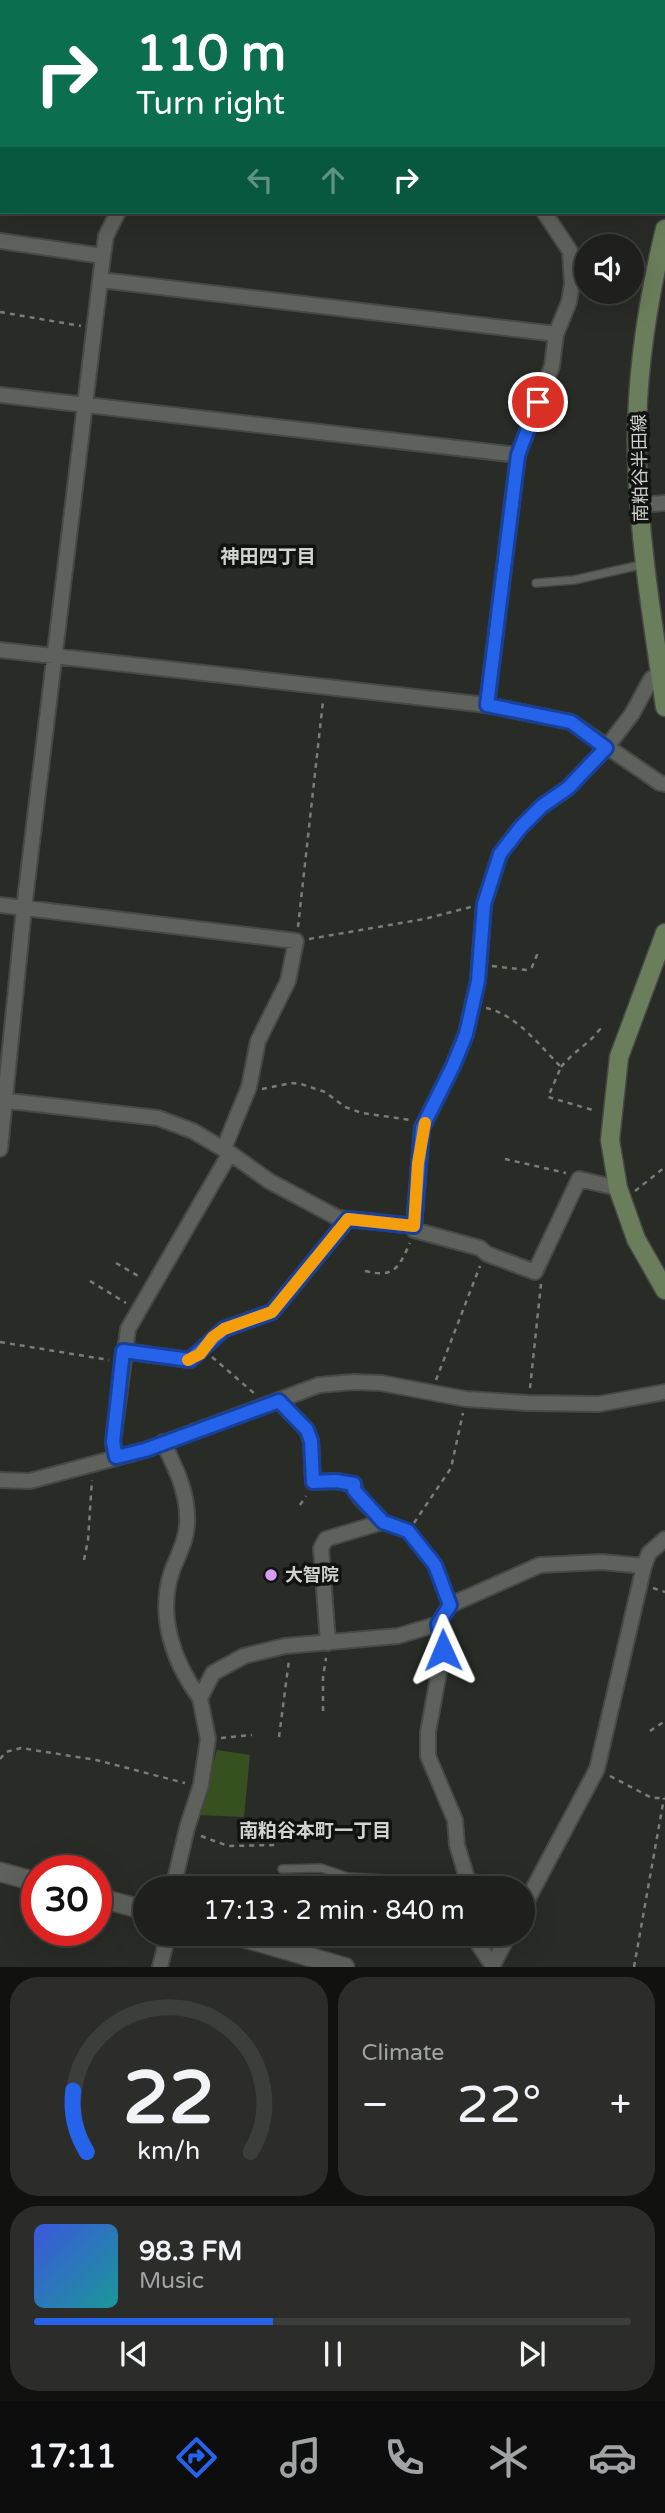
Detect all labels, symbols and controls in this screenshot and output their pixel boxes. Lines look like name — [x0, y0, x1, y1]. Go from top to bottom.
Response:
text: 110 m — [136, 25, 286, 84]
icon: right — [21, 28, 112, 119]
text: Turn right — [136, 85, 285, 123]
icon: left — [241, 161, 279, 199]
icon: ahead — [314, 161, 352, 199]
icon: right — [387, 161, 425, 199]
map controls — [574, 234, 644, 304]
button: sound — [574, 234, 644, 304]
pin — [508, 372, 568, 432]
icon: arrive — [519, 383, 557, 421]
street label: 南粕谷半田線 — [628, 414, 652, 522]
district label: 神田四丁目 — [220, 546, 316, 568]
place label: 大智院 — [285, 1564, 339, 1586]
marker: 大智院 — [263, 1567, 279, 1583]
position arrow — [406, 1613, 480, 1687]
district label: 南粕谷本町一丁目 — [239, 1820, 391, 1842]
speed limit sign: 30 — [21, 1855, 112, 1946]
text: 17:13 · 2 min · 840 m — [203, 1895, 465, 1926]
text: Climate — [362, 2039, 444, 2067]
text: 22 — [123, 2056, 214, 2144]
text: 22° — [457, 2074, 542, 2137]
text: − — [362, 2082, 389, 2128]
text: + — [610, 2082, 631, 2128]
text: km/h — [137, 2136, 200, 2166]
text: 98.3 FM — [139, 2236, 242, 2267]
text: Music — [139, 2267, 204, 2295]
icon: previous — [115, 2335, 153, 2373]
icon: pause — [314, 2335, 352, 2373]
icon: next — [513, 2335, 551, 2373]
icon: directions — [172, 2433, 221, 2482]
icon: music — [276, 2433, 325, 2482]
icon: phone — [380, 2433, 429, 2482]
icon: climate — [484, 2433, 533, 2482]
icon: car — [588, 2433, 637, 2482]
text: 17:11 — [28, 2438, 116, 2476]

